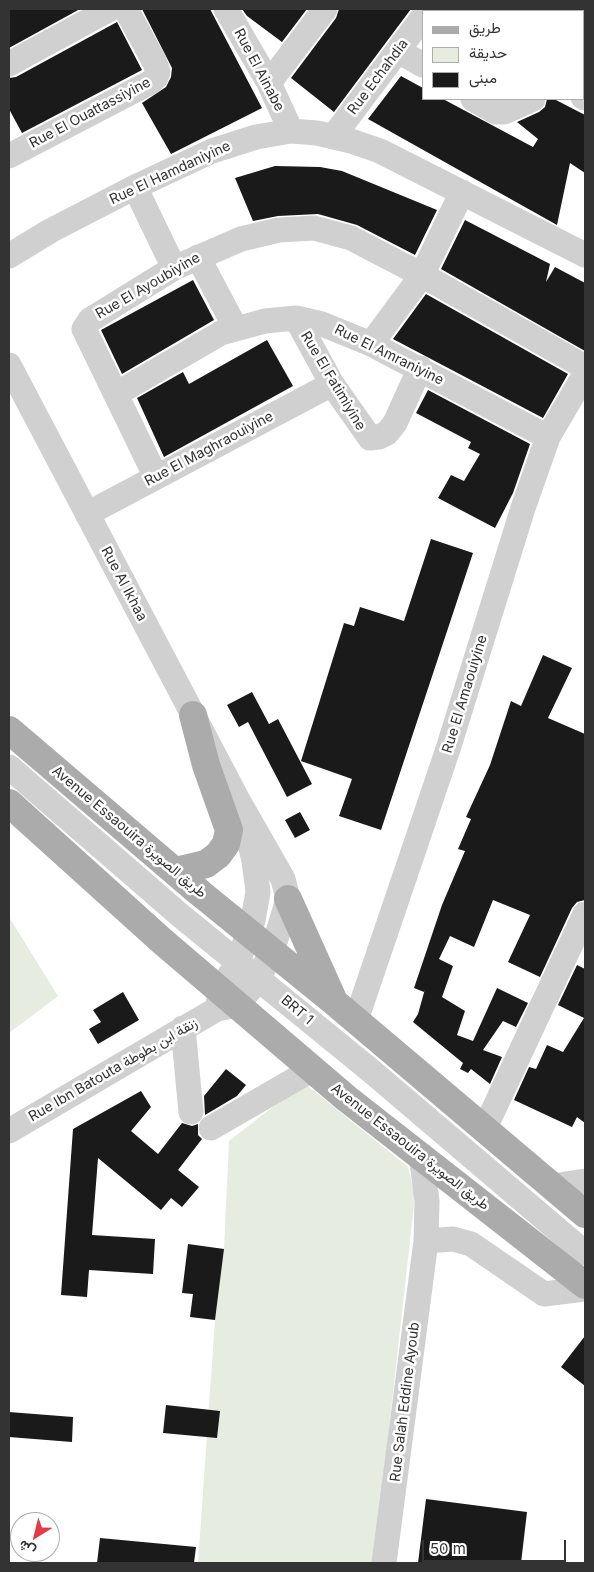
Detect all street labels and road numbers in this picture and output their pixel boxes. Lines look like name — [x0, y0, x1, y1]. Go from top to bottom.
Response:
street label: Rue El Ainabe — [230, 26, 288, 114]
street label: Rue Echahdia — [344, 36, 412, 118]
street label: Rue El Ouattassiyine — [27, 74, 153, 152]
street label: Rue El Hamdaniyine — [107, 138, 233, 208]
street label: Rue El Ayoubiyine — [93, 249, 203, 323]
street label: Rue El Amraniyine — [332, 321, 446, 389]
street label: Rue El Fatimiyine — [297, 329, 369, 433]
street label: Rue El Maghraouiyine — [142, 408, 276, 490]
street label: Rue Al Ikhaa — [97, 544, 151, 624]
street label: Rue El Amaouiyine — [439, 633, 491, 755]
street label: Avenue Essaouira طريق الصويرة — [48, 763, 210, 901]
street label: BRT 1 — [277, 992, 317, 1028]
street label: Rue Ibn Batouta زنقة ابن بطوطة — [26, 1015, 200, 1125]
street label: Avenue Essaouira طريق الصويرة — [328, 1080, 492, 1214]
street label: Rue Salah Eddine Ayoub — [387, 1321, 423, 1483]

